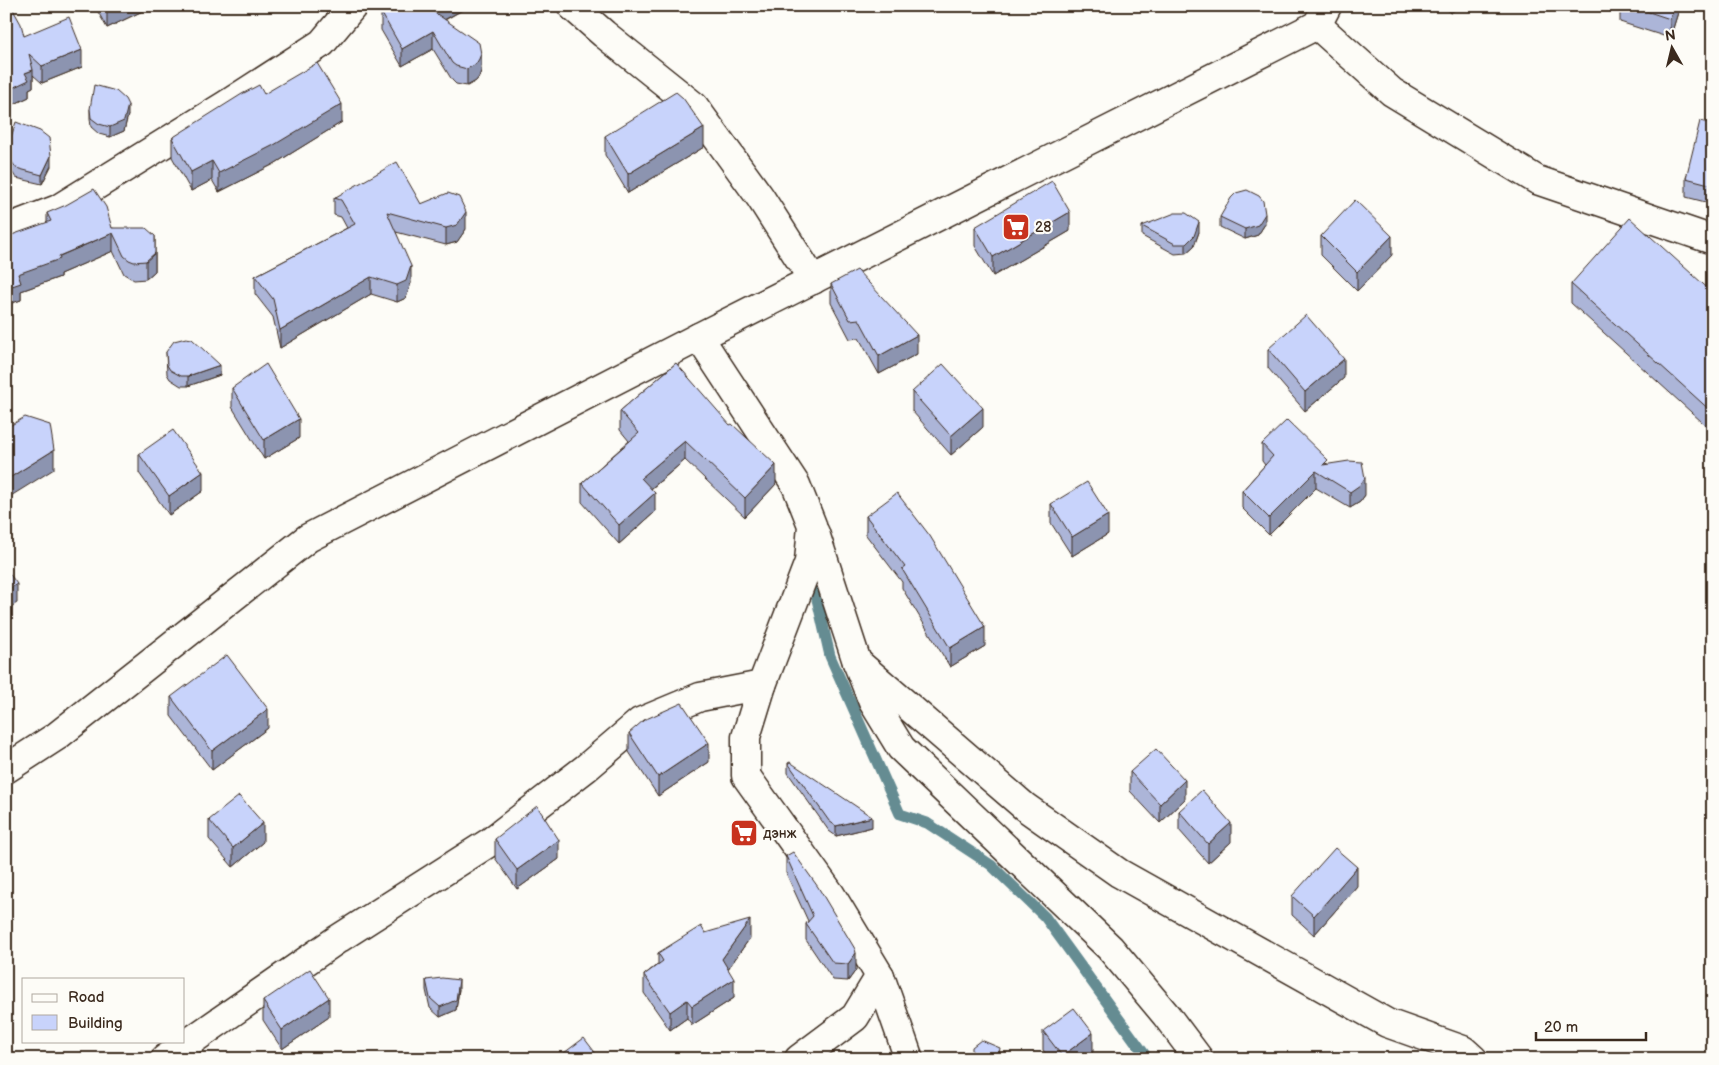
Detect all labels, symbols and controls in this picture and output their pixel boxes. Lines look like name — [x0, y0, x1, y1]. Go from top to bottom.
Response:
north arrow — [1646, 22, 1696, 72]
text: N — [1664, 26, 1677, 45]
supermarket icon: 28 — [1001, 212, 1031, 242]
place label: 28 — [1035, 219, 1051, 236]
supermarket icon: дэнж — [729, 818, 759, 848]
place label: дэнж — [763, 825, 797, 842]
legend — [22, 978, 185, 1042]
text: Road — [68, 988, 104, 1007]
scale bar — [1536, 1010, 1646, 1042]
text: Building — [68, 1014, 123, 1033]
text: 20 m — [1544, 1018, 1578, 1037]

